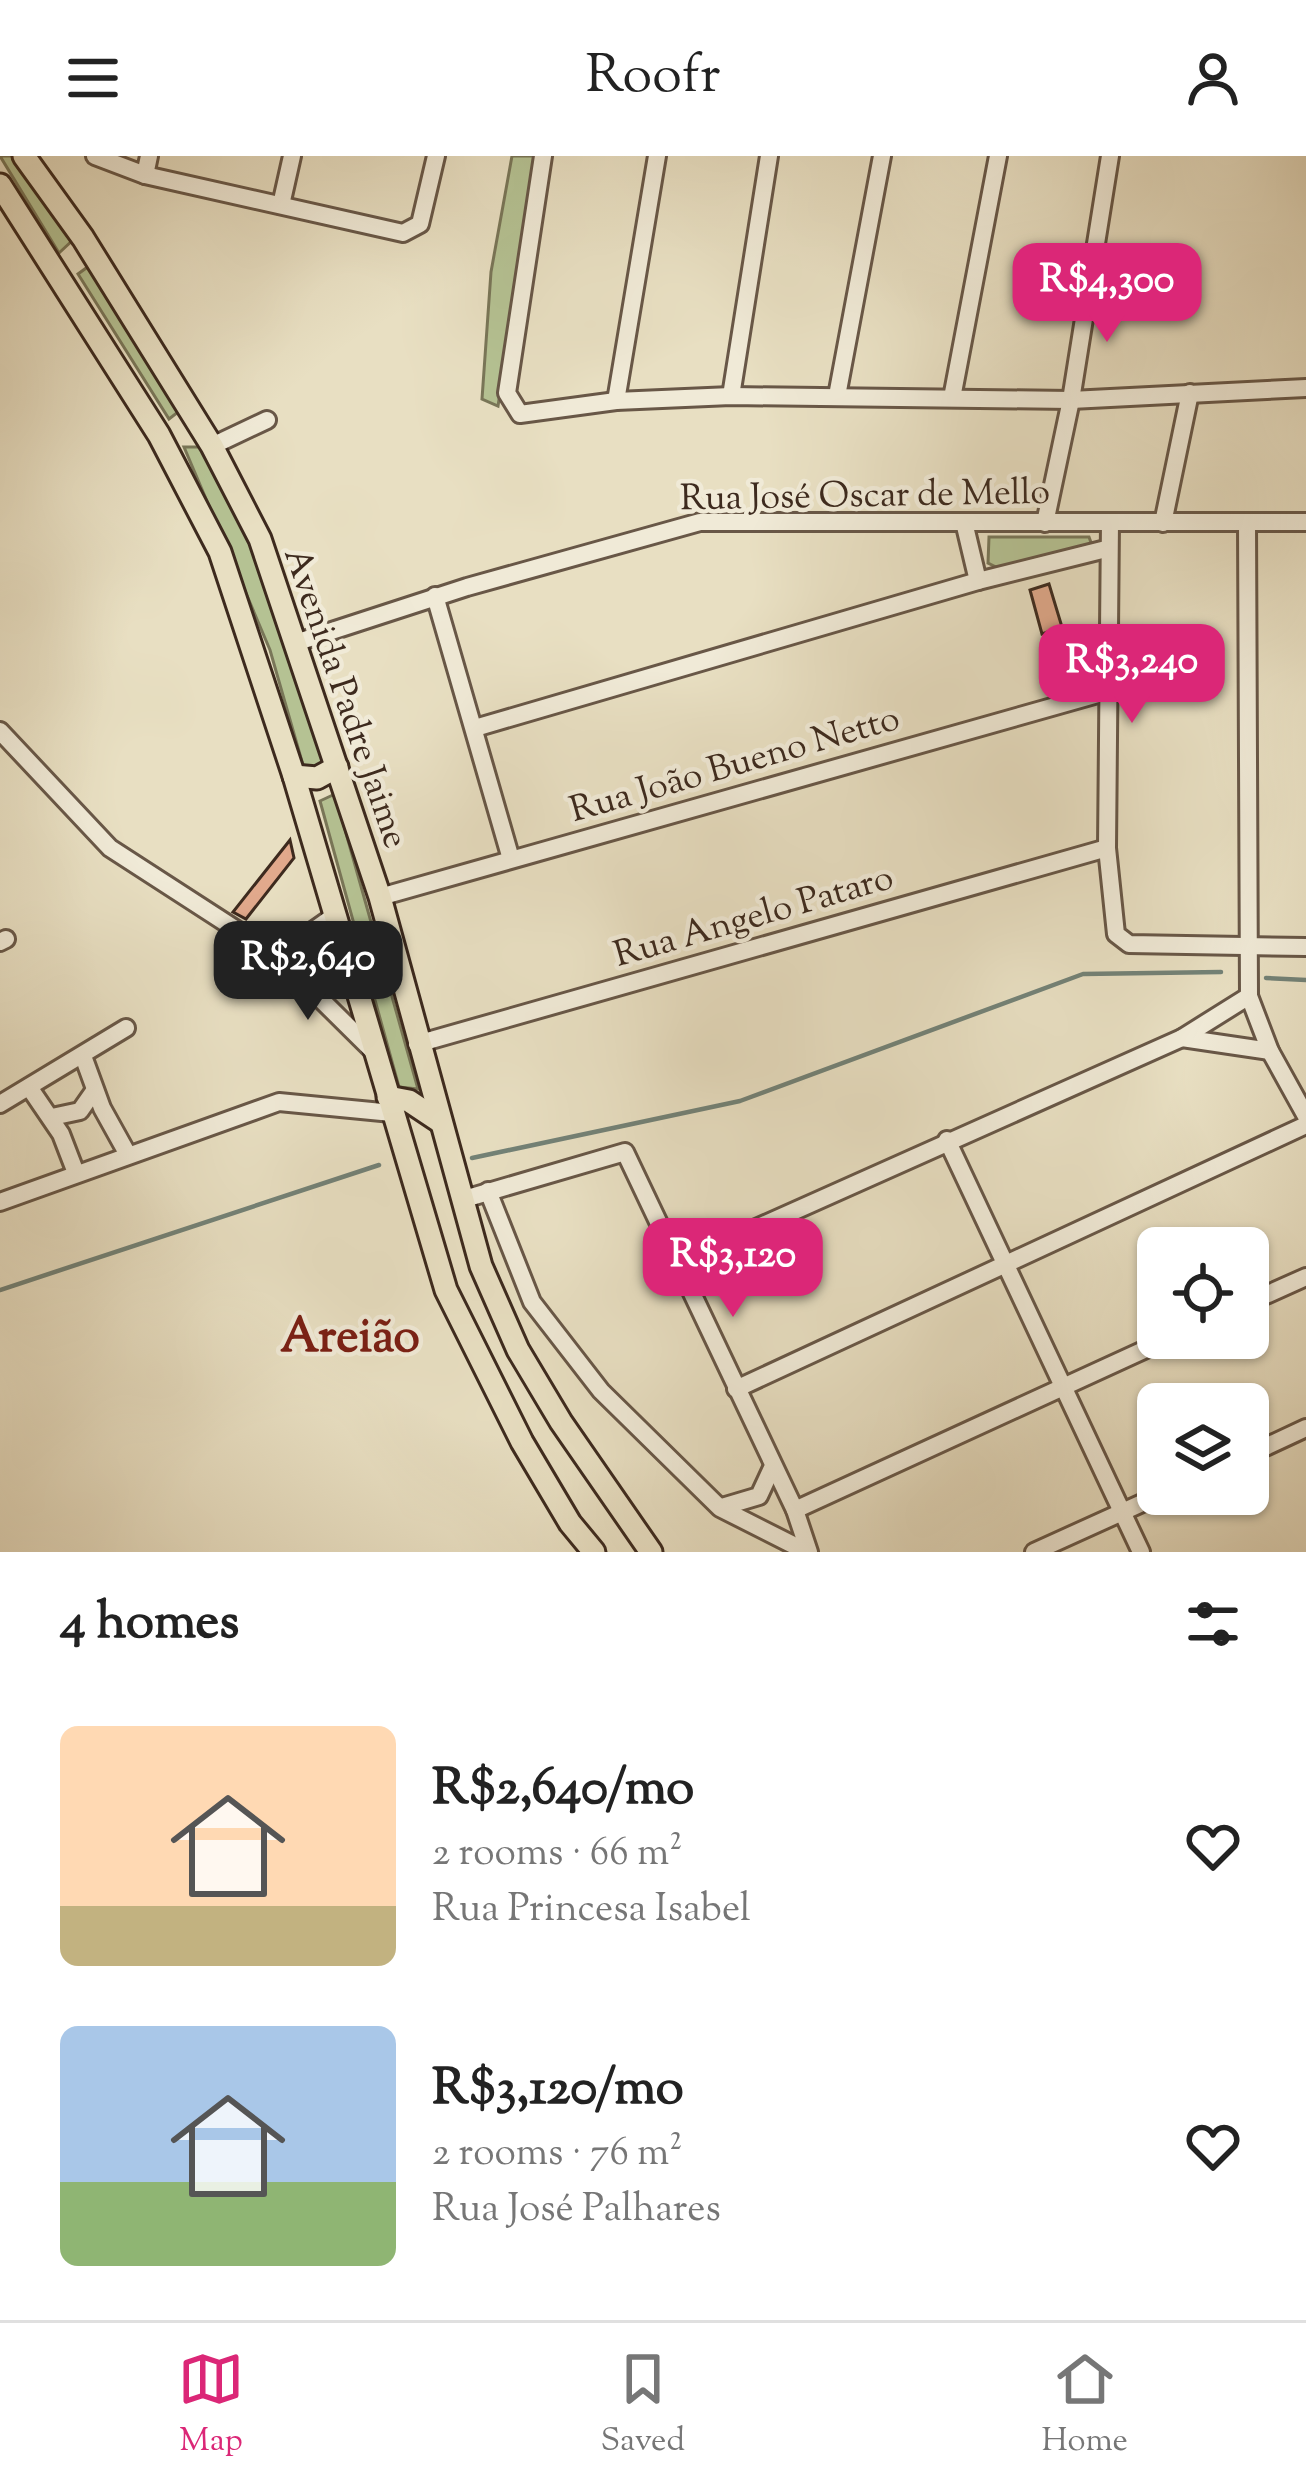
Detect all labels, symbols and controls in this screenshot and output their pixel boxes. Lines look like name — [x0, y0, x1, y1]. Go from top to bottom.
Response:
text: Roofr — [585, 39, 721, 117]
icon: menu — [60, 45, 126, 111]
icon: person — [1180, 45, 1246, 111]
pin: R$4,300 — [996, 243, 1218, 345]
text: R$4,300 — [1040, 254, 1174, 310]
street label: Rua José Oscar de Mello — [680, 468, 1050, 526]
street label: Avenida Padre Jaime — [268, 541, 420, 856]
pin: R$3,240 — [1021, 624, 1243, 726]
text: R$3,240 — [1066, 635, 1198, 691]
street label: Rua João Bueno Netto — [564, 694, 906, 838]
street label: Rua Angelo Pataro — [608, 853, 900, 983]
pin: R$2,640 — [197, 921, 419, 1023]
text: R$2,640 — [241, 932, 375, 988]
pin: R$3,120 — [622, 1218, 844, 1320]
map controls — [1137, 1227, 1269, 1515]
button: locate — [1137, 1227, 1269, 1359]
text: R$3,120 — [670, 1229, 796, 1285]
district label: Areião — [280, 1305, 420, 1374]
button: layers — [1137, 1383, 1269, 1515]
text: 4 homes — [60, 1588, 239, 1661]
icon: filters — [1180, 1591, 1246, 1657]
text: R$2,640/mo — [432, 1754, 694, 1827]
icon: home — [156, 1774, 300, 1918]
icon: heart — [1180, 1813, 1246, 1879]
text: 2 rooms · 66 m² — [432, 1827, 682, 1883]
text: Rua Princesa Isabel — [432, 1883, 751, 1939]
text: R$3,120/mo — [432, 2054, 684, 2127]
icon: home — [156, 2074, 300, 2218]
icon: heart — [1180, 2113, 1246, 2179]
text: 2 rooms · 76 m² — [432, 2127, 683, 2183]
text: Rua José Palhares — [432, 2183, 721, 2239]
tab: Map — [178, 2346, 244, 2466]
tab: Saved — [600, 2346, 685, 2466]
tab: Home — [1041, 2346, 1128, 2466]

